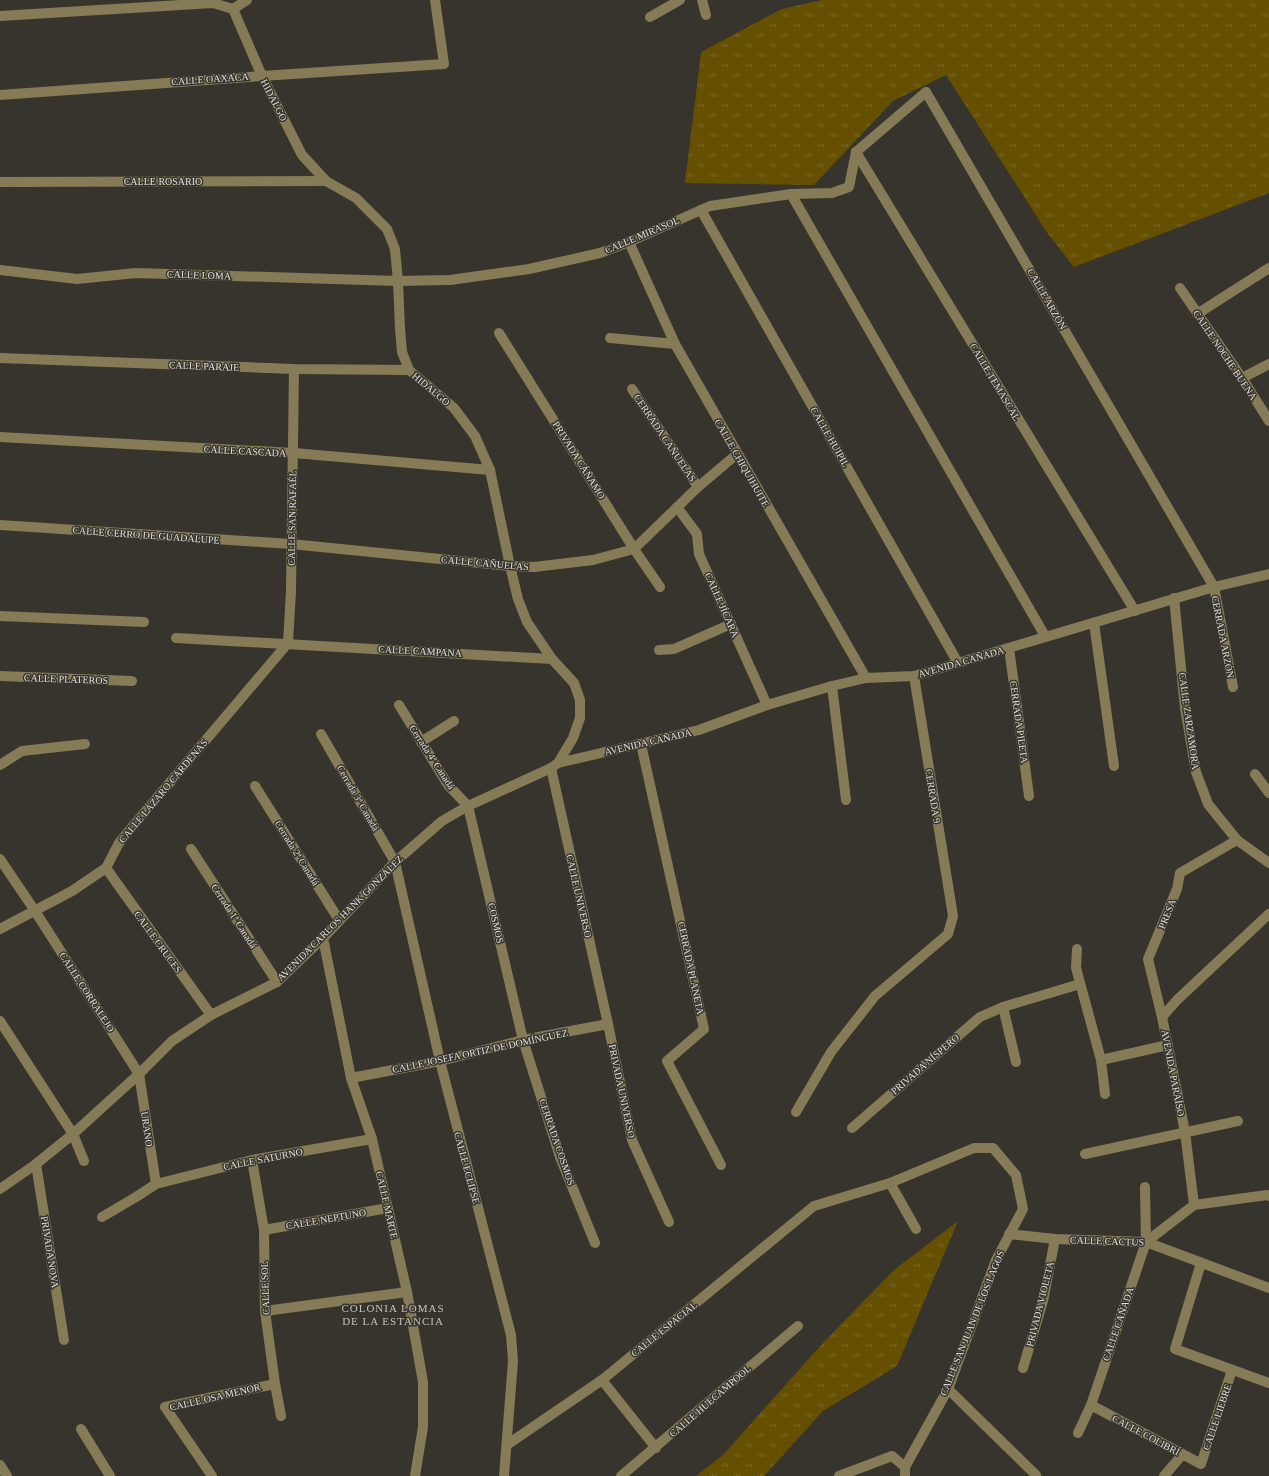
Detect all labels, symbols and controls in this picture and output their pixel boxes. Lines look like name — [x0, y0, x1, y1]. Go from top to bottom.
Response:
street label: CALLE OAXACA — [171, 71, 250, 87]
street label: HIDALGO — [259, 77, 289, 123]
street label: CALLE ROSARIO — [124, 176, 202, 187]
street label: CALLE MIRASOL — [603, 214, 681, 256]
street label: CALLE ARZÓN — [1025, 267, 1069, 331]
street label: CALLE LOMA — [167, 268, 232, 282]
street label: CALLE NOCHE BUENA — [1191, 308, 1260, 403]
street label: CALLE TEMASCAL — [968, 341, 1022, 423]
street label: CALLE PARAJE — [169, 359, 239, 373]
street label: HIDALGO — [410, 370, 452, 408]
street label: CERRADA CAÑUELAS — [632, 392, 698, 484]
street label: CALLE HUIPIL — [808, 405, 852, 469]
street label: CALLE CHIQUIHUITE — [712, 417, 772, 509]
street label: PRIVADA CÁÑAMO — [551, 419, 607, 501]
street label: CALLE CASCADA — [204, 443, 287, 459]
street label: CALLE SAN RAFAÉL — [286, 470, 298, 566]
street label: CALLE CERRO DE GUADALUPE — [72, 524, 220, 546]
street label: CALLE CAÑUELAS — [441, 554, 529, 572]
street label: CALLE JÍCARA — [703, 571, 742, 640]
street label: CERRADA ARZÓN — [1210, 595, 1236, 679]
street label: CALLE CAMPANA — [378, 643, 463, 659]
street label: AVENIDA CAÑADA — [917, 644, 1006, 680]
street label: CALLE PLATEROS — [24, 672, 108, 686]
street label: CALLE ZARZAMORA — [1177, 672, 1201, 771]
street label: CERRADA PILETA — [1008, 680, 1030, 765]
street label: Cerrada 4ª Canadá — [407, 723, 457, 792]
street label: AVENIDA CAÑADA — [603, 726, 693, 757]
street label: CALLE LÁZARO CÁRDENAS — [116, 737, 210, 845]
street label: Cerrada 3ª Canadá — [335, 763, 382, 833]
street label: CERRADA 9 — [923, 768, 943, 824]
street label: Cerrada 2ª Canadá — [273, 819, 322, 888]
street label: AVENIDA CARLOS HANK GONZÁLEZ — [275, 853, 405, 983]
street label: CALLE UNIVERSO — [564, 853, 594, 939]
street label: Cerrada 1ª Canadá — [209, 882, 259, 951]
street label: PRESA — [1156, 897, 1178, 930]
street label: COSMOS — [486, 902, 506, 944]
street label: CALLE CRUCES — [132, 909, 184, 975]
street label: CERRADA PLANETA — [676, 921, 706, 1016]
street label: CALLE CORRALEJO — [57, 950, 117, 1034]
street label: CALLE JOSEFA ORTIZ DE DOMÍNGUEZ — [391, 1027, 569, 1075]
street label: AVENIDA PARAÍSO — [1159, 1029, 1187, 1117]
street label: PRIVADA NÍSPERO — [889, 1031, 961, 1097]
street label: PRIVADA UNIVERSO — [607, 1043, 637, 1139]
street label: CERRADA COSMOS — [537, 1097, 577, 1187]
street label: URANO — [139, 1111, 155, 1147]
street label: CALLE ECLIPSE — [452, 1131, 482, 1205]
street label: CALLE SATURNO — [222, 1146, 304, 1172]
street label: CALLE MARTE — [374, 1170, 400, 1240]
street label: CALLE NEPTUNO — [285, 1207, 367, 1231]
street label: PRIVADA NOVA — [39, 1215, 61, 1290]
street label: CALLE CACTUS — [1070, 1234, 1144, 1248]
street label: CALLE SAN JUAN DE LOS LAGOS — [938, 1249, 1006, 1397]
street label: PRIVADA VIOLETA — [1024, 1259, 1056, 1348]
street label: CALLE SOL — [259, 1261, 271, 1315]
street label: CALLE CAÑADA — [1100, 1285, 1136, 1362]
street label: CALLE ESPACIAL — [629, 1299, 699, 1359]
district label: COLONIA LOMAS DE LA ESTANCIA — [341, 1302, 445, 1327]
street label: CALLE HUECAMPOOL — [667, 1363, 753, 1439]
street label: CALLE OSA MENOR — [169, 1381, 262, 1413]
street label: CALLE LIEBRE — [1200, 1382, 1234, 1452]
street label: CALLE COLIBRÍ — [1110, 1413, 1182, 1458]

